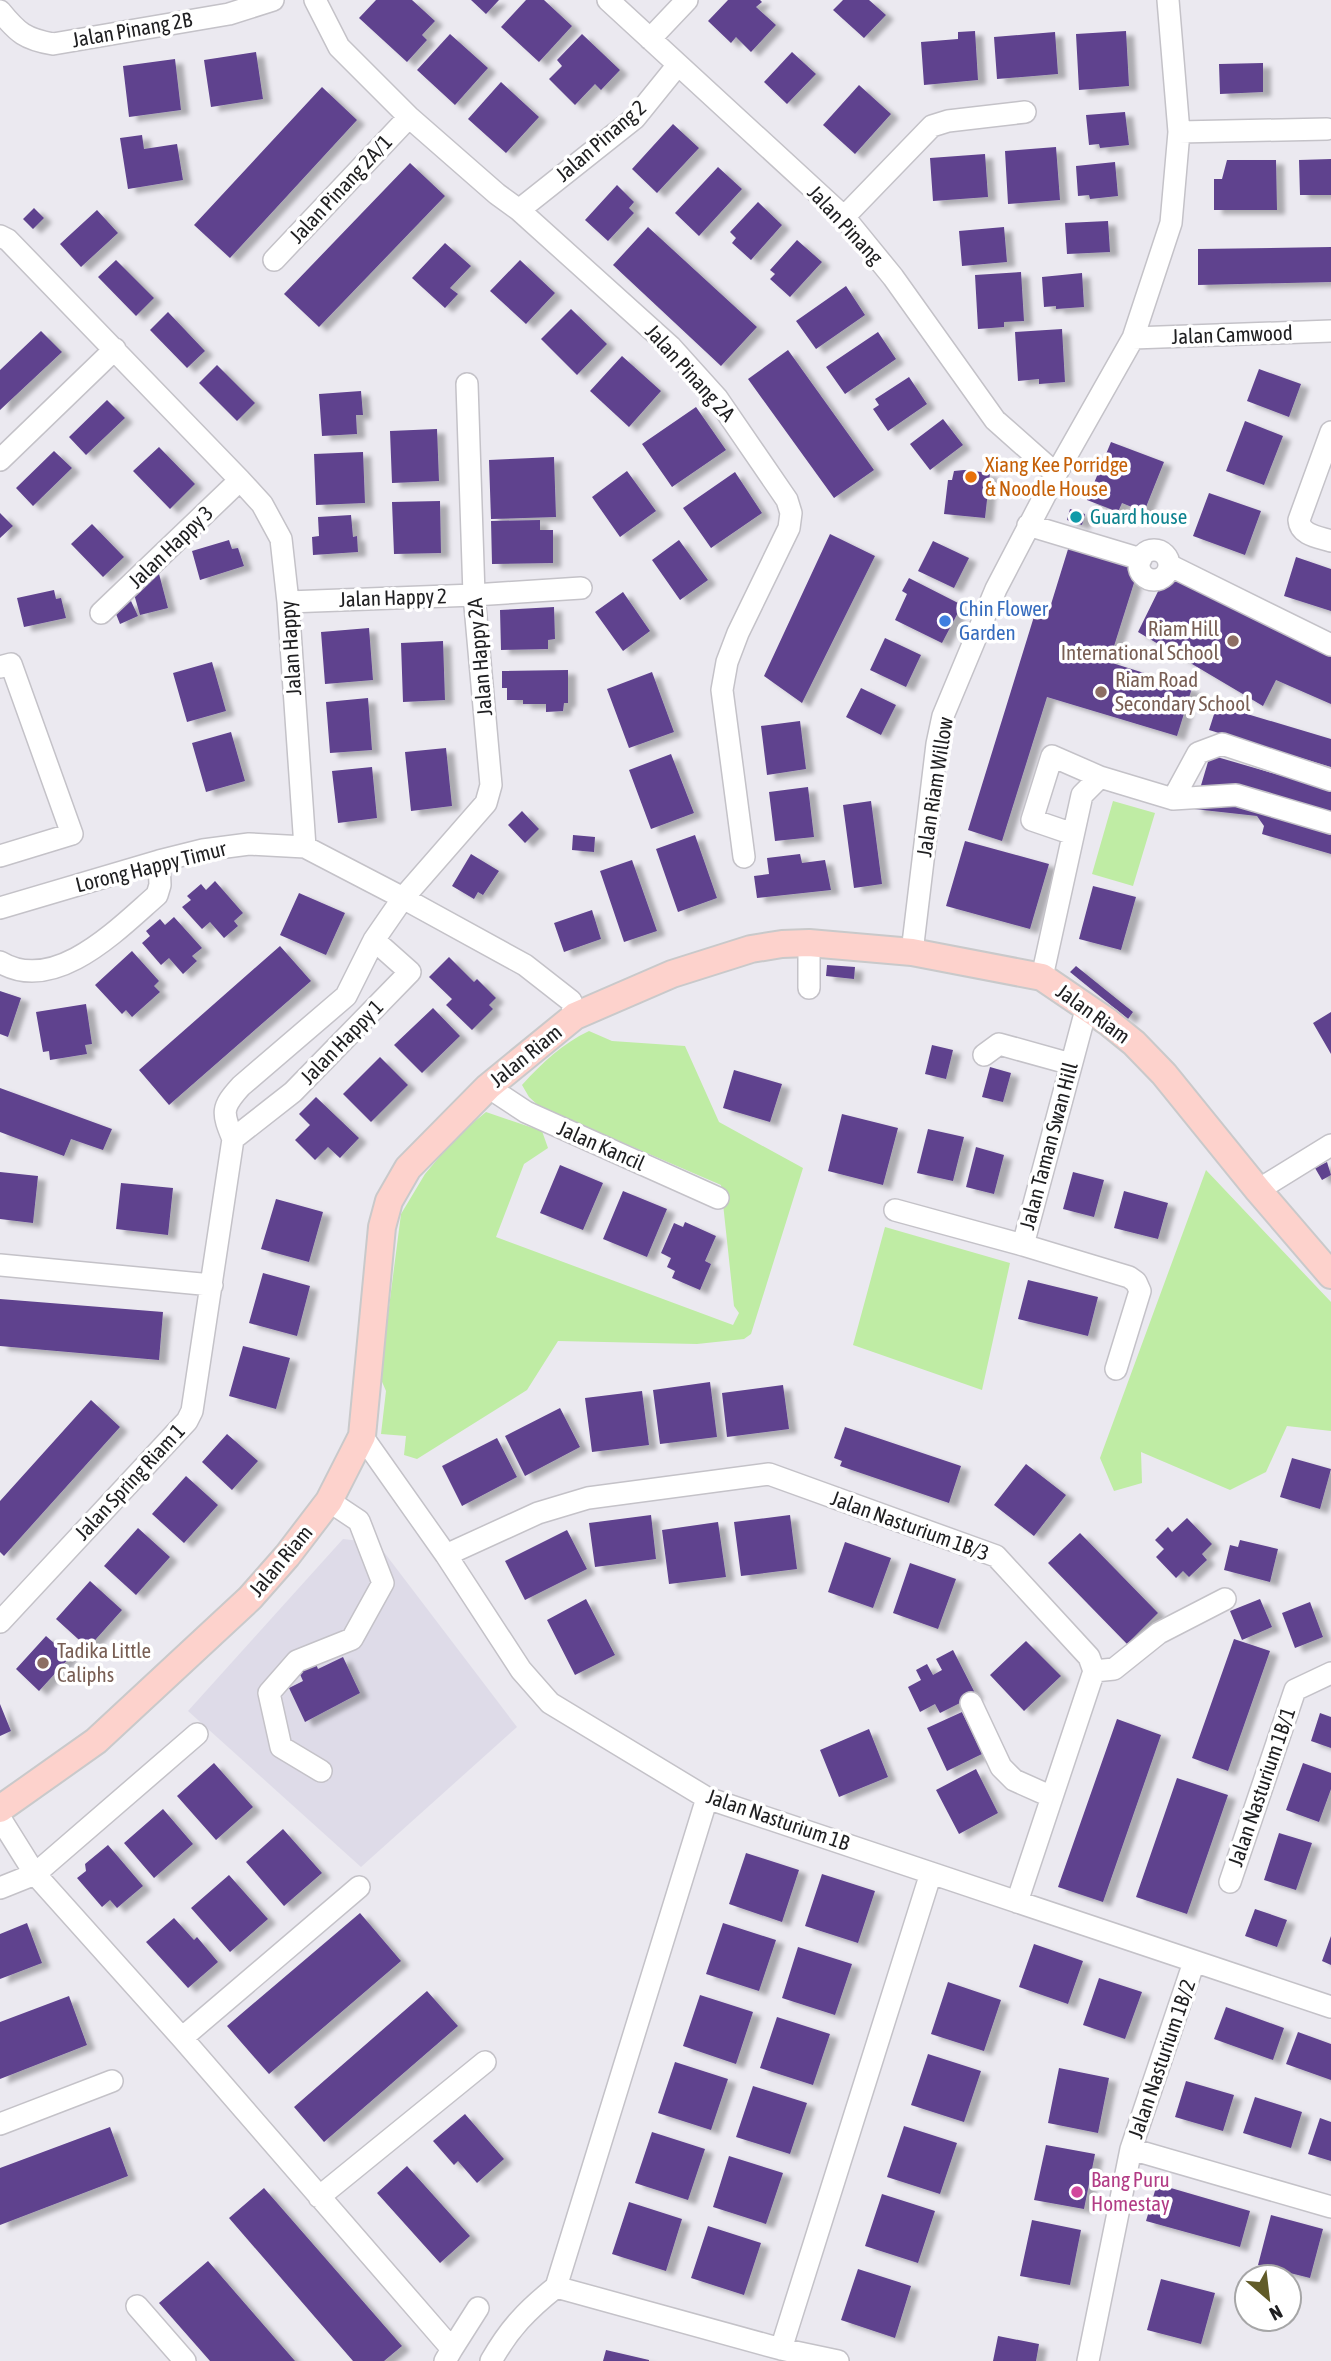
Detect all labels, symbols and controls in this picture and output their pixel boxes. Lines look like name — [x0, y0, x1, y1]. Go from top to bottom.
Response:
street label: Jalan Pinang 2B — [70, 7, 194, 51]
street label: Jalan Pinang 2 — [550, 95, 650, 186]
street label: Jalan Pinang 2A/1 — [284, 129, 396, 247]
street label: Jalan Pinang — [803, 180, 888, 269]
street label: Jalan Pinang 2A — [641, 319, 741, 426]
street label: Jalan Camwood — [1171, 320, 1293, 348]
place label: Xiang Kee Porridge & Noodle House — [985, 452, 1128, 500]
marker: Xiang Kee Porridge & Noodle House — [963, 469, 979, 485]
street label: Jalan Happy 3 — [123, 500, 217, 592]
place label: Guard house — [1090, 504, 1187, 528]
marker: Guard house — [1068, 509, 1084, 525]
street label: Jalan Happy 2 — [339, 583, 447, 611]
street label: Jalan Happy 2A — [462, 596, 496, 717]
place label: Chin Flower Garden — [959, 596, 1049, 644]
street label: Jalan Happy — [275, 599, 305, 696]
marker: Chin Flower Garden — [937, 613, 953, 629]
place label: Riam Hill International School — [1061, 616, 1219, 664]
marker: Riam Hill International School — [1225, 633, 1241, 649]
place label: Riam Road Secondary School — [1115, 667, 1251, 715]
marker: Riam Road Secondary School — [1093, 684, 1109, 700]
street label: Jalan Riam Willow — [911, 715, 957, 858]
street label: Lorong Happy Timur — [73, 836, 229, 896]
street label: Jalan Riam — [1052, 978, 1135, 1048]
street label: Jalan Happy 1 — [295, 994, 387, 1088]
street label: Jalan Riam — [485, 1019, 566, 1091]
street label: Jalan Taman Swan Hill — [1014, 1059, 1082, 1232]
street label: Jalan Kancil — [554, 1115, 649, 1175]
street label: Jalan Spring Riam 1 — [69, 1418, 189, 1544]
street label: Jalan Nasturium 1B/3 — [828, 1485, 993, 1565]
street label: Jalan Riam — [244, 1520, 317, 1601]
place label: Tadika Little Caliphs — [57, 1638, 151, 1686]
marker: Tadika Little Caliphs — [35, 1655, 51, 1671]
street label: Jalan Nasturium 1B/1 — [1223, 1704, 1300, 1869]
street label: Jalan Nasturium 1B — [704, 1783, 853, 1855]
street label: Jalan Nasturium 1B/2 — [1123, 1976, 1200, 2141]
place label: Bang Puru Homestay — [1091, 2167, 1170, 2215]
marker: Bang Puru Homestay — [1069, 2184, 1085, 2200]
north arrow — [1233, 2263, 1303, 2333]
text: N — [1266, 2301, 1286, 2325]

